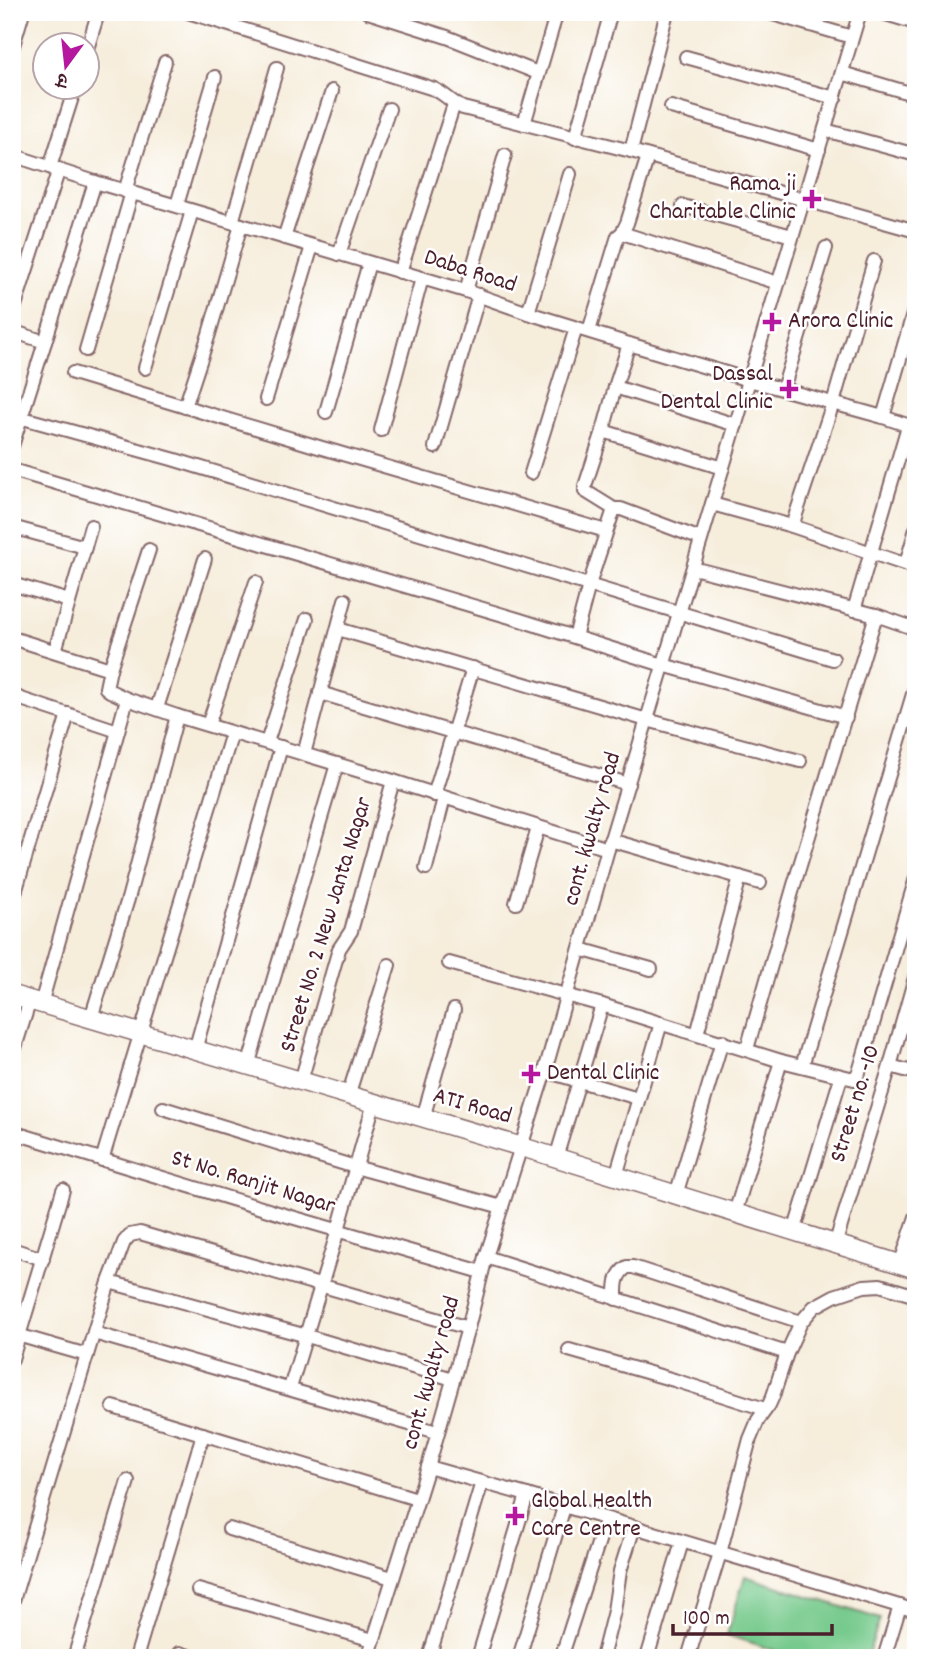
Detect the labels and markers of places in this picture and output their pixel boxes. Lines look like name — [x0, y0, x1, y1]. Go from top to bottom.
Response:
place label: Rama ji Charitable Clinic — [649, 168, 796, 230]
marker: Rama ji Charitable Clinic — [802, 189, 822, 209]
place label: Arora Clinic — [788, 305, 893, 339]
marker: Arora Clinic — [762, 312, 782, 332]
place label: Dassal Dental Clinic — [661, 358, 773, 420]
marker: Dassal Dental Clinic — [779, 379, 799, 399]
place label: Dental Clinic — [547, 1057, 659, 1091]
marker: Dental Clinic — [521, 1064, 541, 1084]
place label: Global Health Care Centre — [531, 1485, 652, 1547]
marker: Global Health Care Centre — [505, 1506, 525, 1526]

